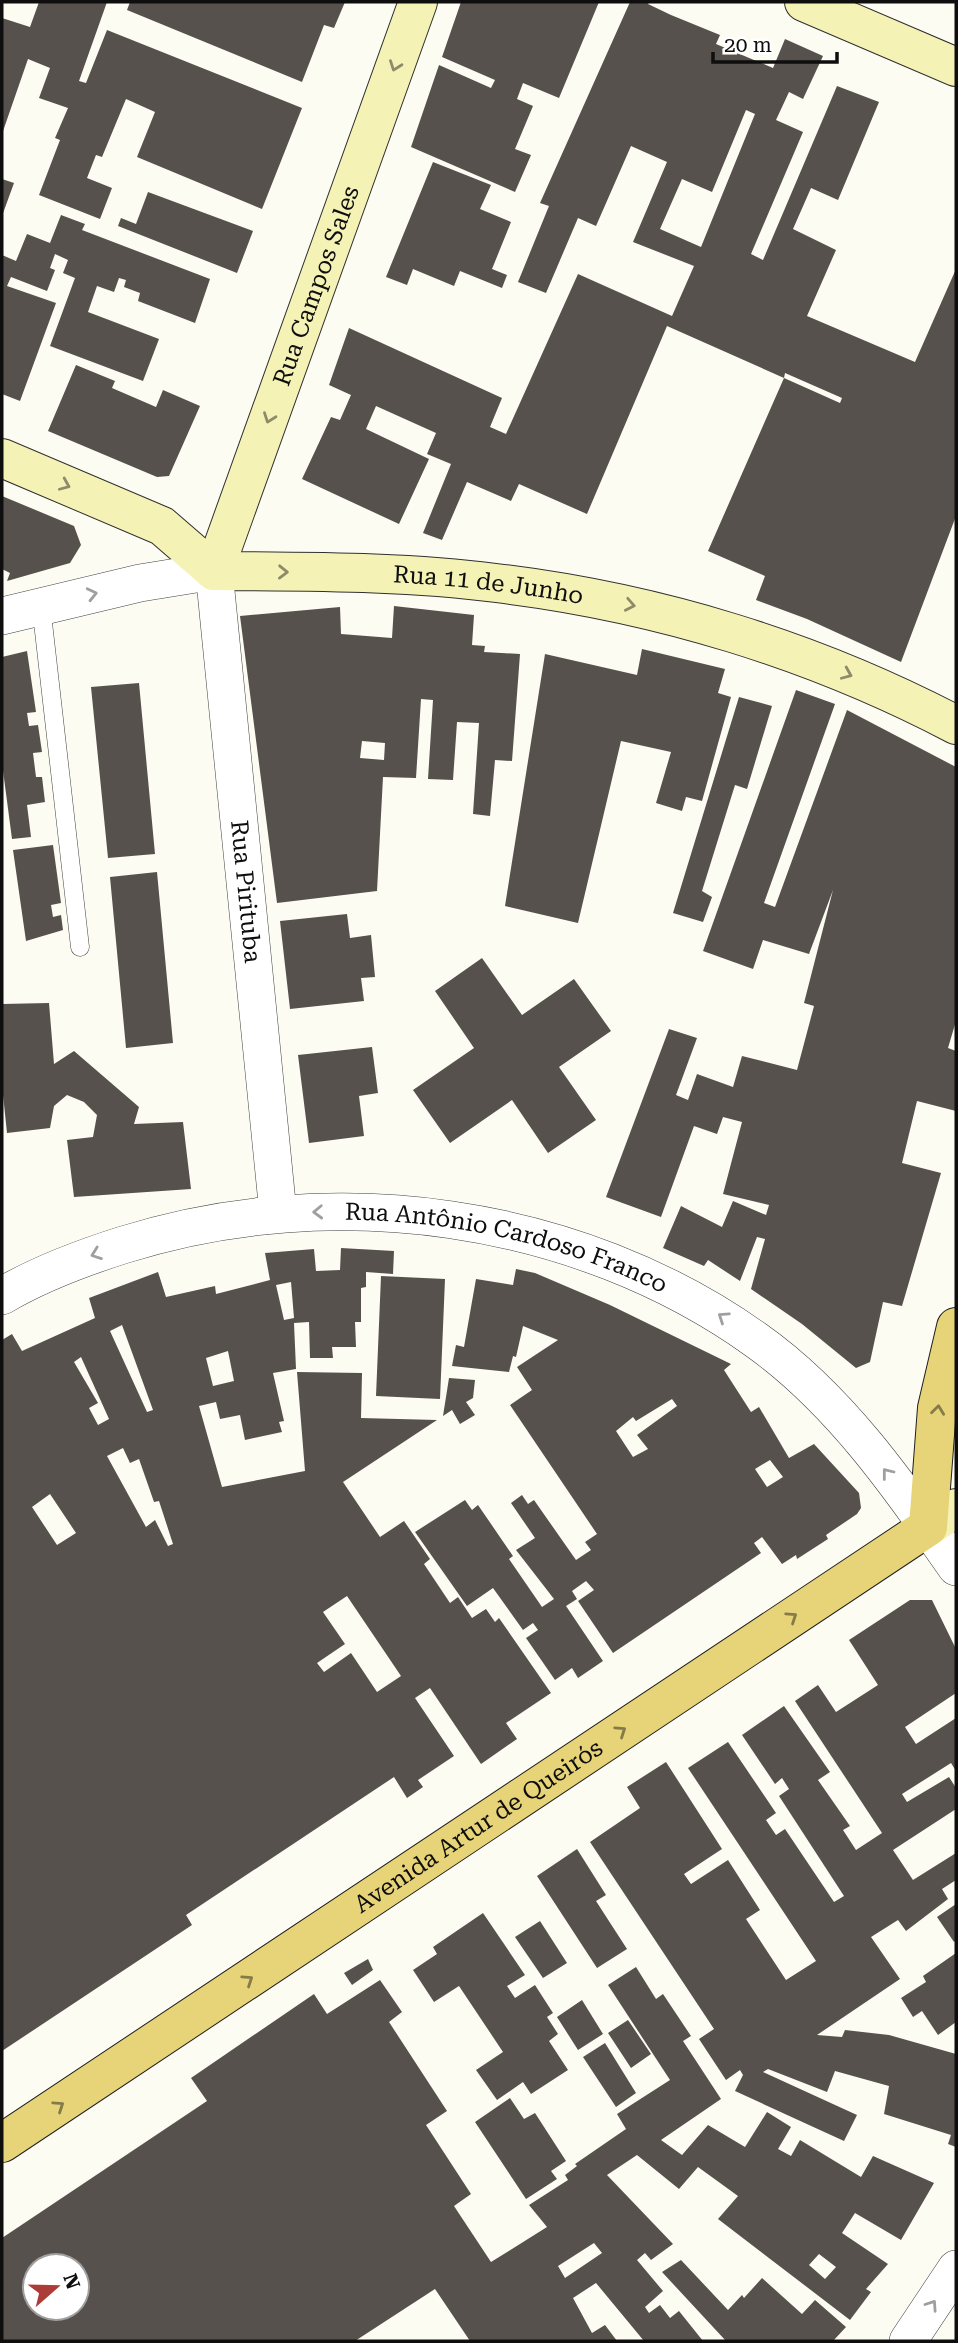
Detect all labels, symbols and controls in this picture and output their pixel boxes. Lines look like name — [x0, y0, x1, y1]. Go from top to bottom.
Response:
scale bar — [713, 21, 837, 65]
text: 20 m — [724, 33, 772, 57]
one-way arrow — [390, 59, 404, 71]
street label: Rua Campos Sales — [268, 182, 365, 390]
one-way arrow — [263, 412, 277, 424]
one-way arrow — [58, 476, 70, 490]
street label: Rua 11 de Junho — [393, 560, 586, 610]
one-way arrow — [278, 564, 288, 580]
one-way arrow — [86, 587, 98, 602]
one-way arrow — [624, 597, 636, 612]
one-way arrow — [840, 666, 852, 680]
street label: Rua Pirituba — [225, 819, 267, 964]
street label: Rua Antônio Cardoso Franco — [345, 1198, 672, 1299]
one-way arrow — [312, 1204, 323, 1219]
one-way arrow — [90, 1246, 102, 1260]
one-way arrow — [717, 1312, 730, 1325]
one-way arrow — [930, 1404, 945, 1416]
one-way arrow — [882, 1468, 895, 1480]
one-way arrow — [784, 1613, 797, 1625]
one-way arrow — [613, 1727, 626, 1740]
street label: Avenida Artur de Queirós — [349, 1734, 608, 1919]
one-way arrow — [240, 1975, 253, 1988]
one-way arrow — [51, 2101, 64, 2114]
north arrow — [21, 2252, 91, 2322]
text: N — [58, 2271, 85, 2293]
one-way arrow — [924, 2300, 937, 2313]

